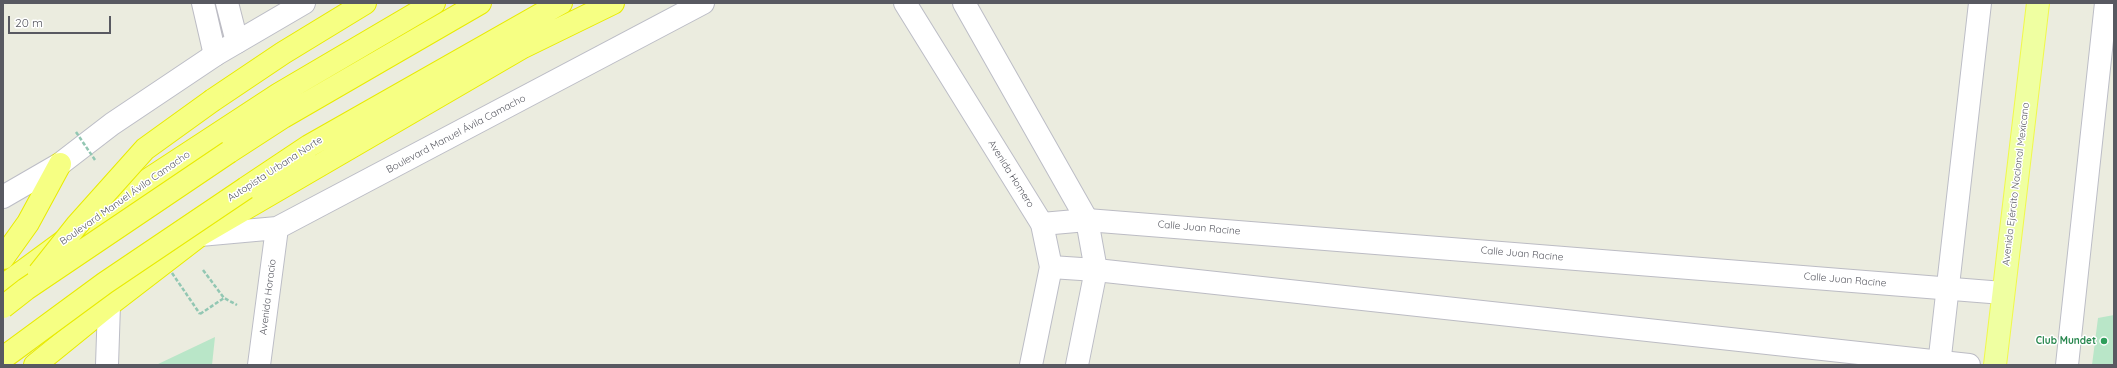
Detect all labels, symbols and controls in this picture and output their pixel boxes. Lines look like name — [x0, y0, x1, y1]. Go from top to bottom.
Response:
scale bar — [10, 8, 113, 34]
text: 20 m — [15, 15, 43, 30]
street label: Boulevard Manuel Ávila Camacho — [384, 92, 528, 176]
street label: Avenida Ejército Nacional Mexicano — [2000, 102, 2032, 266]
street label: Autopista Urbana Norte — [225, 134, 325, 204]
street label: Avenida Homero — [985, 138, 1037, 210]
street label: Boulevard Manuel Ávila Camacho — [58, 148, 192, 248]
street label: Calle Juan Racine — [1157, 218, 1241, 238]
street label: Calle Juan Racine — [1480, 244, 1564, 264]
street label: Avenida Horacio — [257, 258, 279, 336]
street label: Calle Juan Racine — [1803, 270, 1887, 290]
place label: Club Mundet — [2036, 335, 2096, 347]
marker: Club Mundet — [2099, 336, 2109, 346]

